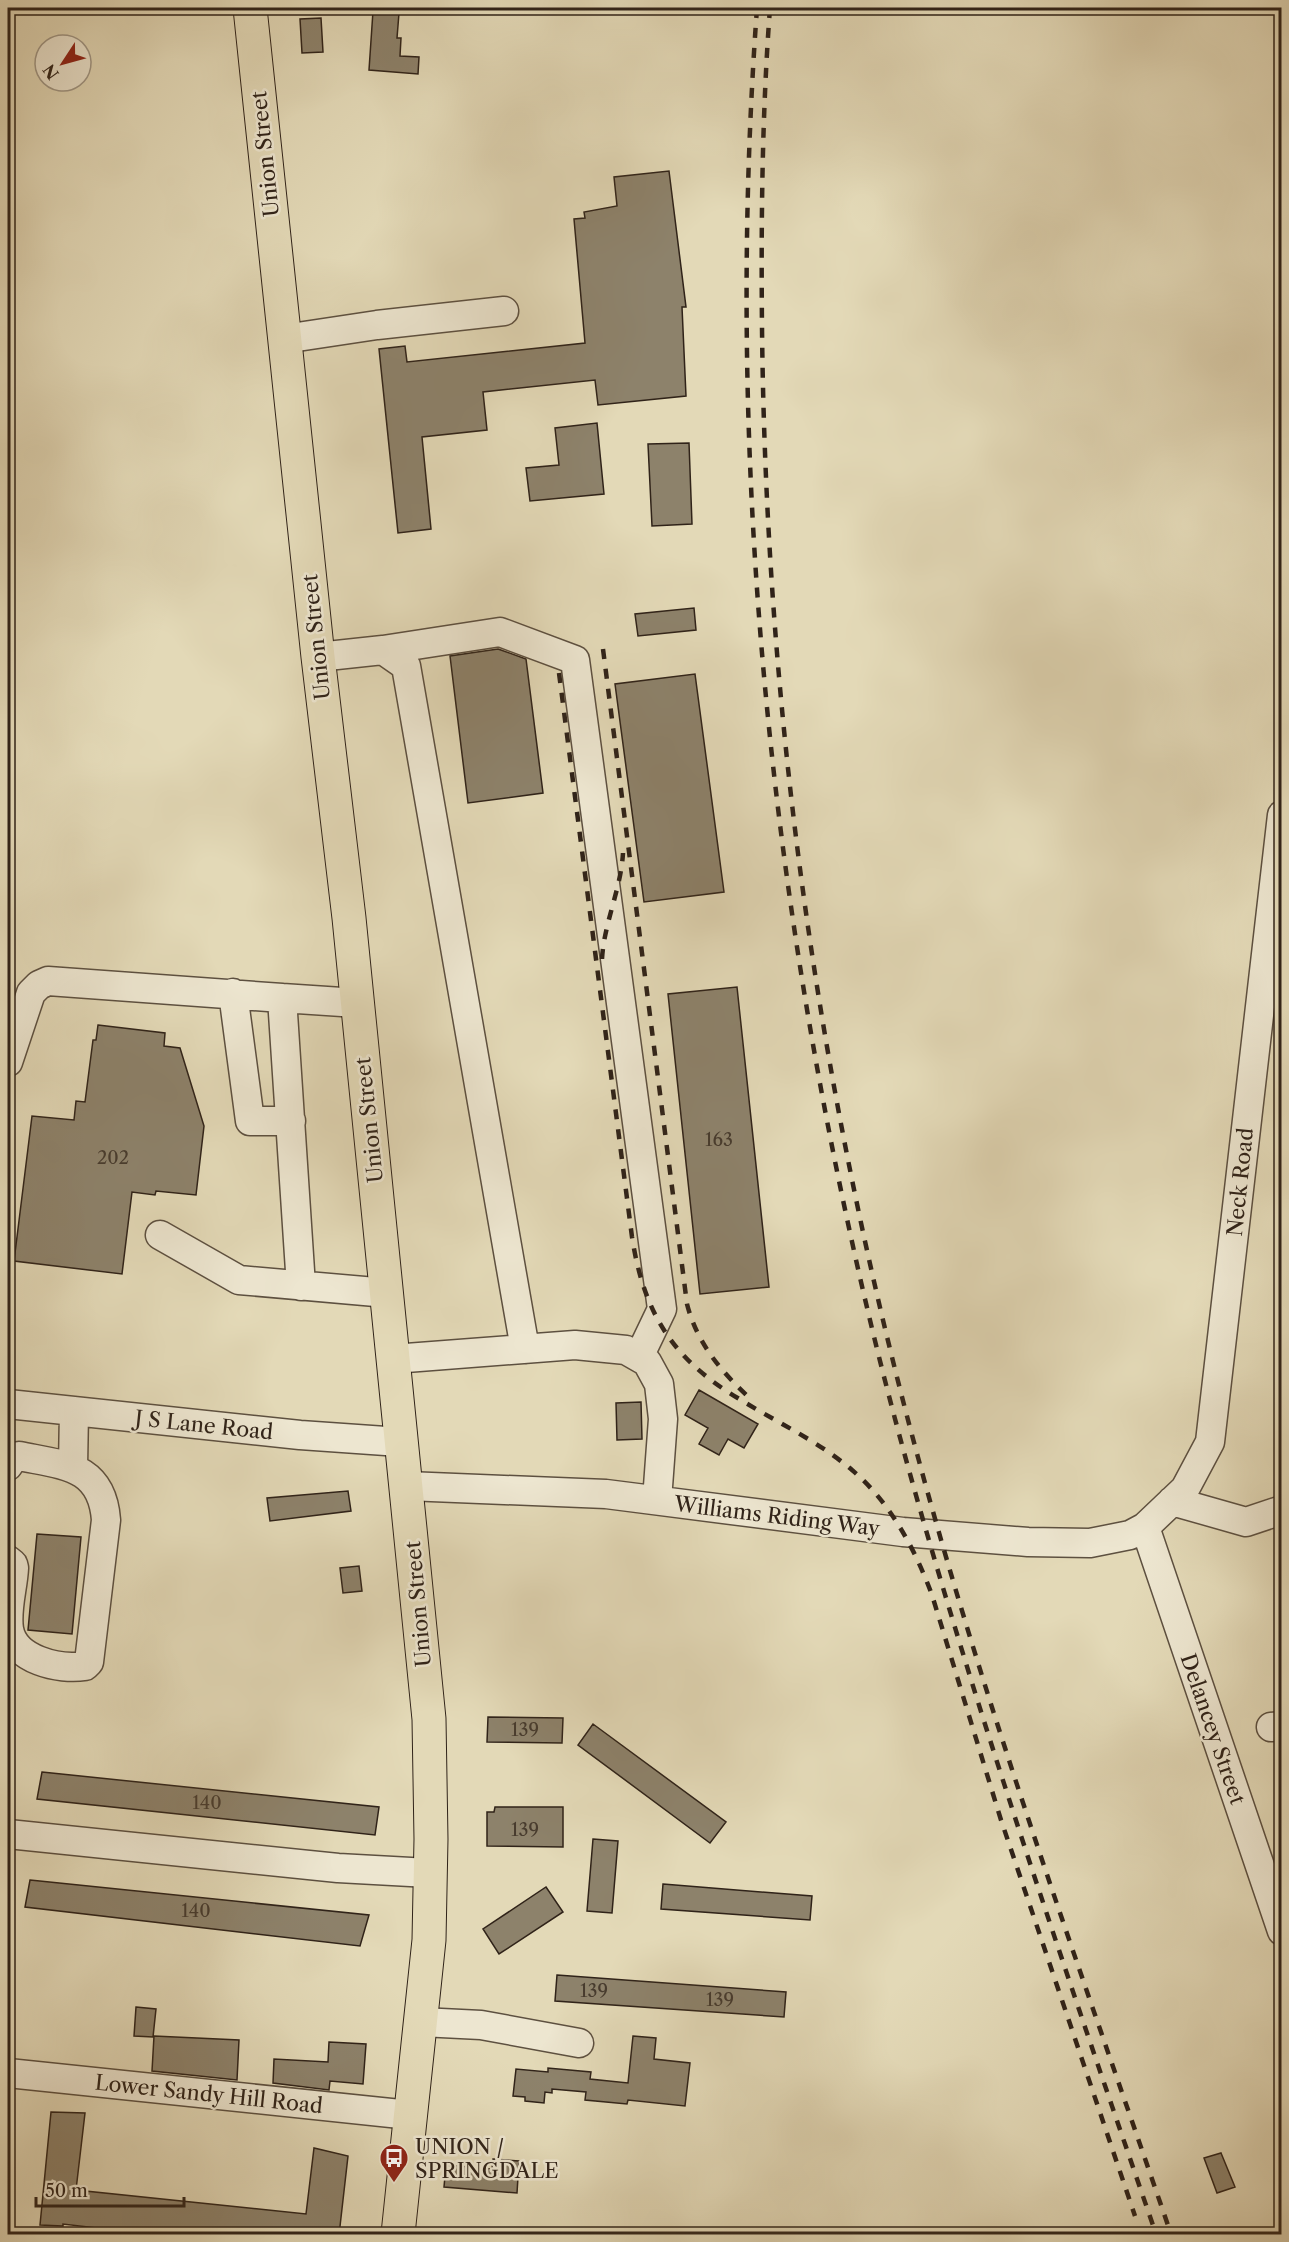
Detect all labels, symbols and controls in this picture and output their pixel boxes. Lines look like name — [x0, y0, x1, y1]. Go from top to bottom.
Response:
north arrow — [33, 33, 93, 93]
text: N — [39, 60, 63, 83]
street label: Union Street — [246, 89, 284, 218]
street label: Union Street — [297, 572, 335, 701]
street label: Union Street — [350, 1055, 388, 1184]
street label: Neck Road — [1222, 1126, 1258, 1237]
house number: 163 — [705, 1129, 733, 1151]
house number: 202 — [97, 1147, 129, 1169]
street label: J S Lane Road — [131, 1405, 274, 1445]
street label: Williams Riding Way — [672, 1491, 882, 1541]
street label: Union Street — [400, 1539, 436, 1668]
street label: Delancey Street — [1176, 1650, 1251, 1808]
house number: 139 — [511, 1719, 539, 1741]
house number: 140 — [192, 1792, 222, 1814]
house number: 139 — [511, 1819, 539, 1841]
house number: 140 — [181, 1900, 211, 1922]
house number: 139 — [580, 1980, 608, 2002]
house number: 139 — [706, 1989, 734, 2011]
street label: Lower Sandy Hill Road — [94, 2070, 324, 2118]
place label: UNION / SPRINGDALE — [415, 2134, 559, 2183]
bus stop icon: UNION / SPRINGDALE — [378, 2142, 410, 2184]
scale bar — [36, 2170, 184, 2208]
text: 50 m — [45, 2180, 88, 2202]

